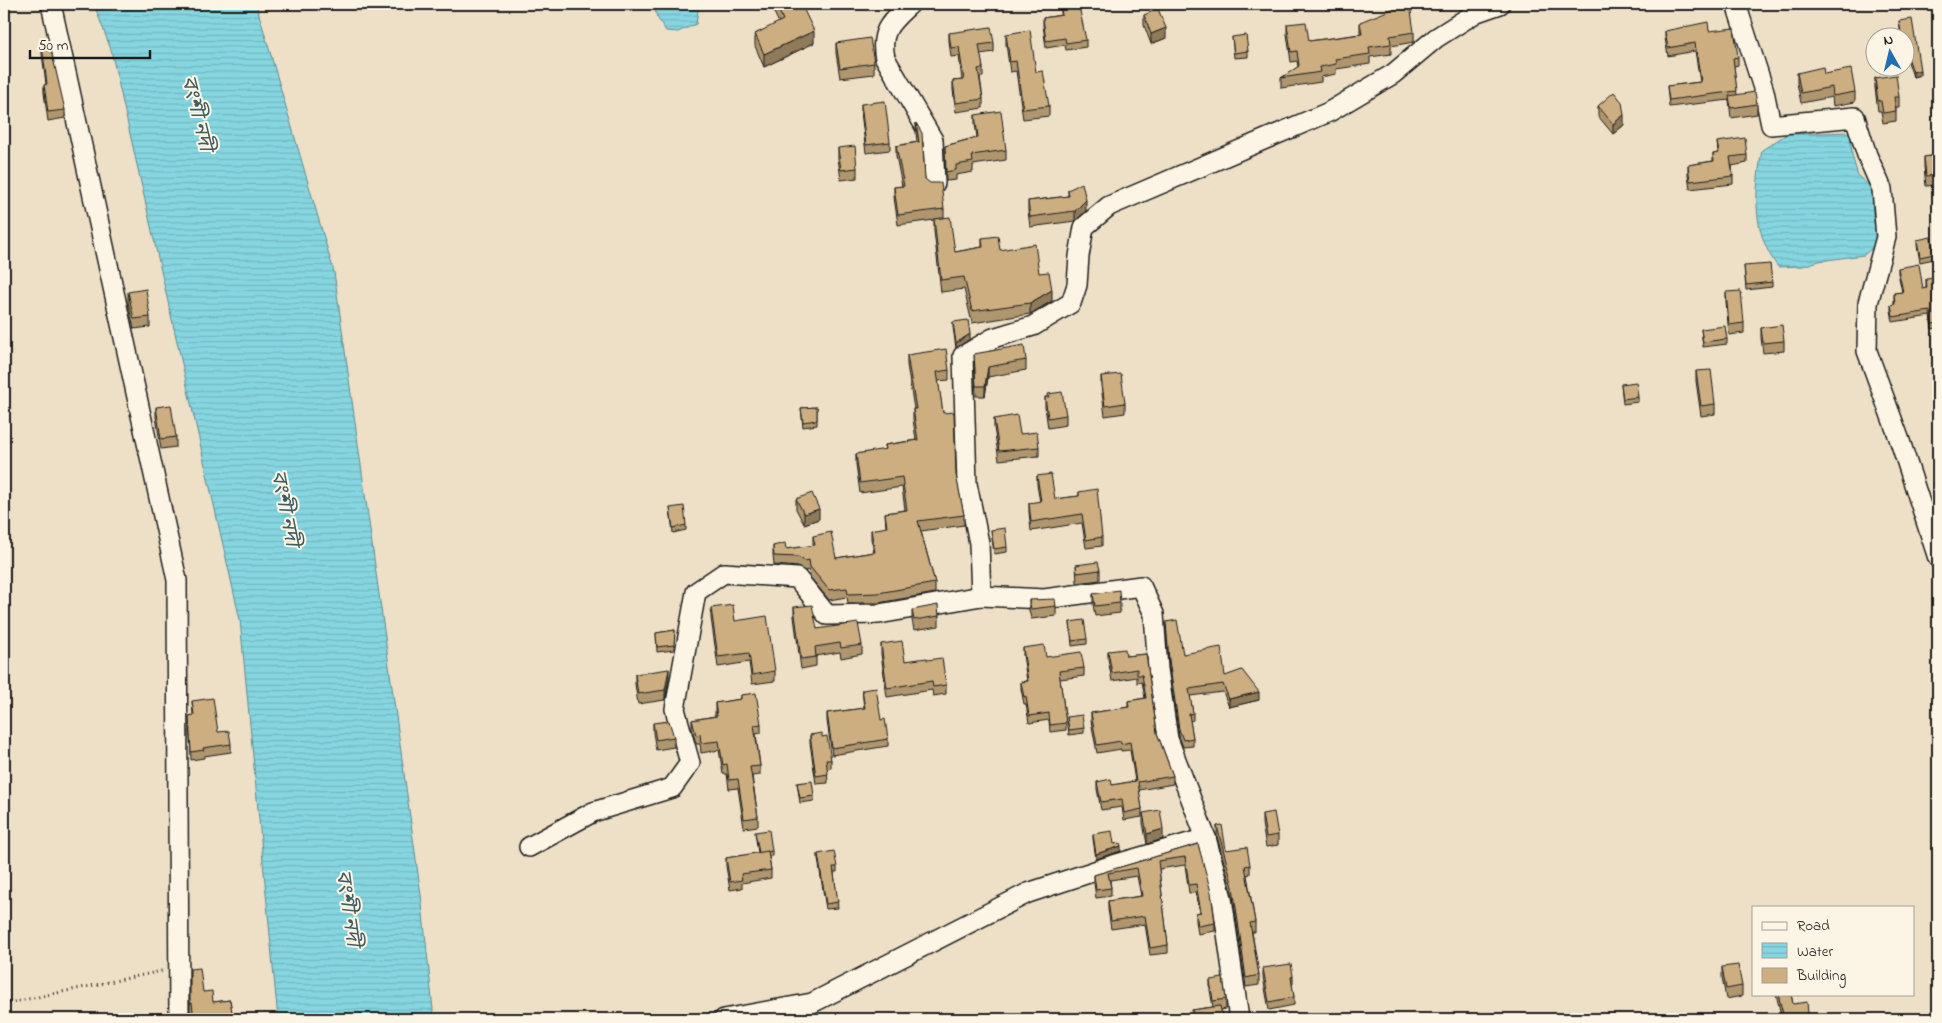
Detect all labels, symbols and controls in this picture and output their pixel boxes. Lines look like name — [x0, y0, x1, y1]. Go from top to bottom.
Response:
scale bar — [30, 28, 150, 60]
north arrow — [1864, 28, 1914, 78]
text: N — [1882, 30, 1895, 52]
text: 50 m — [38, 35, 69, 57]
water label: বংশী নদী — [172, 73, 221, 159]
water label: বংশী নদী — [262, 468, 307, 553]
water label: বংশী নদী — [327, 868, 368, 953]
legend — [1752, 906, 1914, 996]
text: Road — [1797, 915, 1830, 937]
text: Water — [1797, 941, 1833, 963]
text: Building — [1796, 965, 1846, 988]

